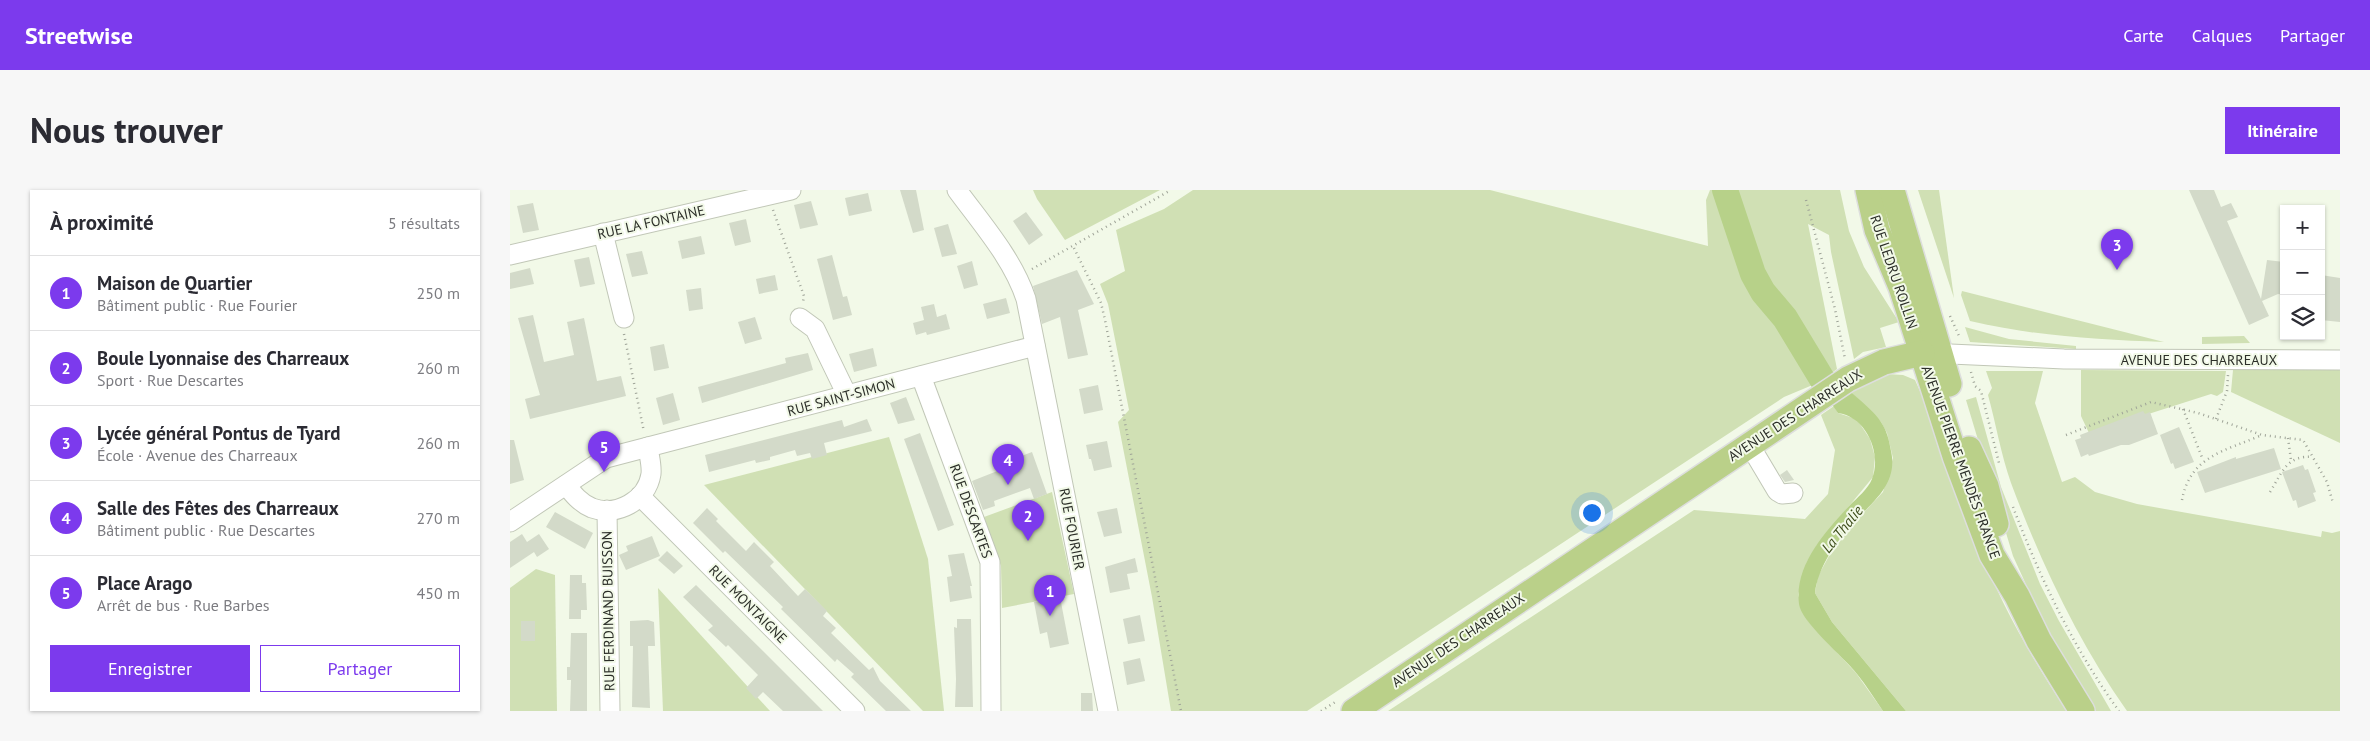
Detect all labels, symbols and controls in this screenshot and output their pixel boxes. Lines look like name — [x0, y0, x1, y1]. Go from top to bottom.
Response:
text: Streetwise — [25, 20, 133, 51]
text: Carte — [2123, 24, 2164, 47]
text: Calques — [2192, 24, 2252, 47]
text: Partager — [2280, 24, 2345, 47]
text: Nous trouver — [30, 107, 223, 153]
button: Itinéraire — [2225, 107, 2340, 154]
street label: RUE LA FONTAINE — [596, 201, 706, 243]
map controls — [2280, 205, 2325, 340]
button: + — [2280, 205, 2325, 250]
text: À proximité — [50, 209, 154, 236]
text: 5 résultats — [388, 213, 460, 233]
street label: RUE LEDRU ROLLIN — [1866, 213, 1922, 331]
pin: 3 — [2101, 229, 2133, 270]
button: − — [2280, 250, 2325, 295]
text: Maison de Quartier — [97, 271, 252, 295]
text: 1 — [61, 283, 71, 303]
text: 250 m — [417, 283, 460, 303]
text: Bâtiment public · Rue Fourier — [97, 295, 297, 315]
button: layers — [2280, 295, 2325, 340]
text: Boule Lyonnaise des Charreaux — [97, 346, 349, 370]
street label: AVENUE DES CHARREAUX — [2121, 351, 2278, 369]
text: 2 — [61, 358, 71, 378]
text: 260 m — [417, 358, 460, 378]
street label: AVENUE PIERRE MENDÈS FRANCE — [1918, 363, 2004, 561]
street label: AVENUE DES CHARREAUX — [1725, 365, 1866, 465]
text: Sport · Rue Descartes — [97, 370, 244, 390]
street label: RUE SAINT-SIMON — [785, 374, 897, 420]
text: Lycée général Pontus de Tyard — [97, 421, 341, 445]
pin: 5 — [588, 431, 620, 472]
text: 3 — [61, 433, 71, 453]
text: 260 m — [417, 433, 460, 453]
pin: 4 — [992, 444, 1024, 485]
text: École · Avenue des Charreaux — [97, 445, 298, 465]
street label: RUE DESCARTES — [946, 462, 996, 560]
street label: RUE FOURIER — [1055, 487, 1089, 571]
text: Salle des Fêtes des Charreaux — [97, 496, 339, 520]
pin: 2 — [1012, 500, 1044, 541]
your location — [1579, 500, 1605, 526]
water label: La Thalie — [1817, 501, 1867, 557]
text: 4 — [61, 508, 71, 528]
text: 270 m — [417, 508, 460, 528]
text: Bâtiment public · Rue Descartes — [97, 520, 315, 540]
street label: RUE FERDINAND BUISSON — [598, 531, 618, 691]
street label: RUE MONTAIGNE — [705, 561, 791, 647]
text: Place Arago — [97, 571, 192, 595]
pin: 1 — [1034, 575, 1066, 616]
text: 5 — [61, 583, 71, 603]
text: 450 m — [417, 583, 460, 603]
street label: AVENUE DES CHARREAUX — [1388, 589, 1528, 691]
text: Arrêt de bus · Rue Barbes — [97, 595, 270, 615]
button: Enregistrer — [50, 645, 250, 692]
button: Partager — [260, 645, 460, 692]

